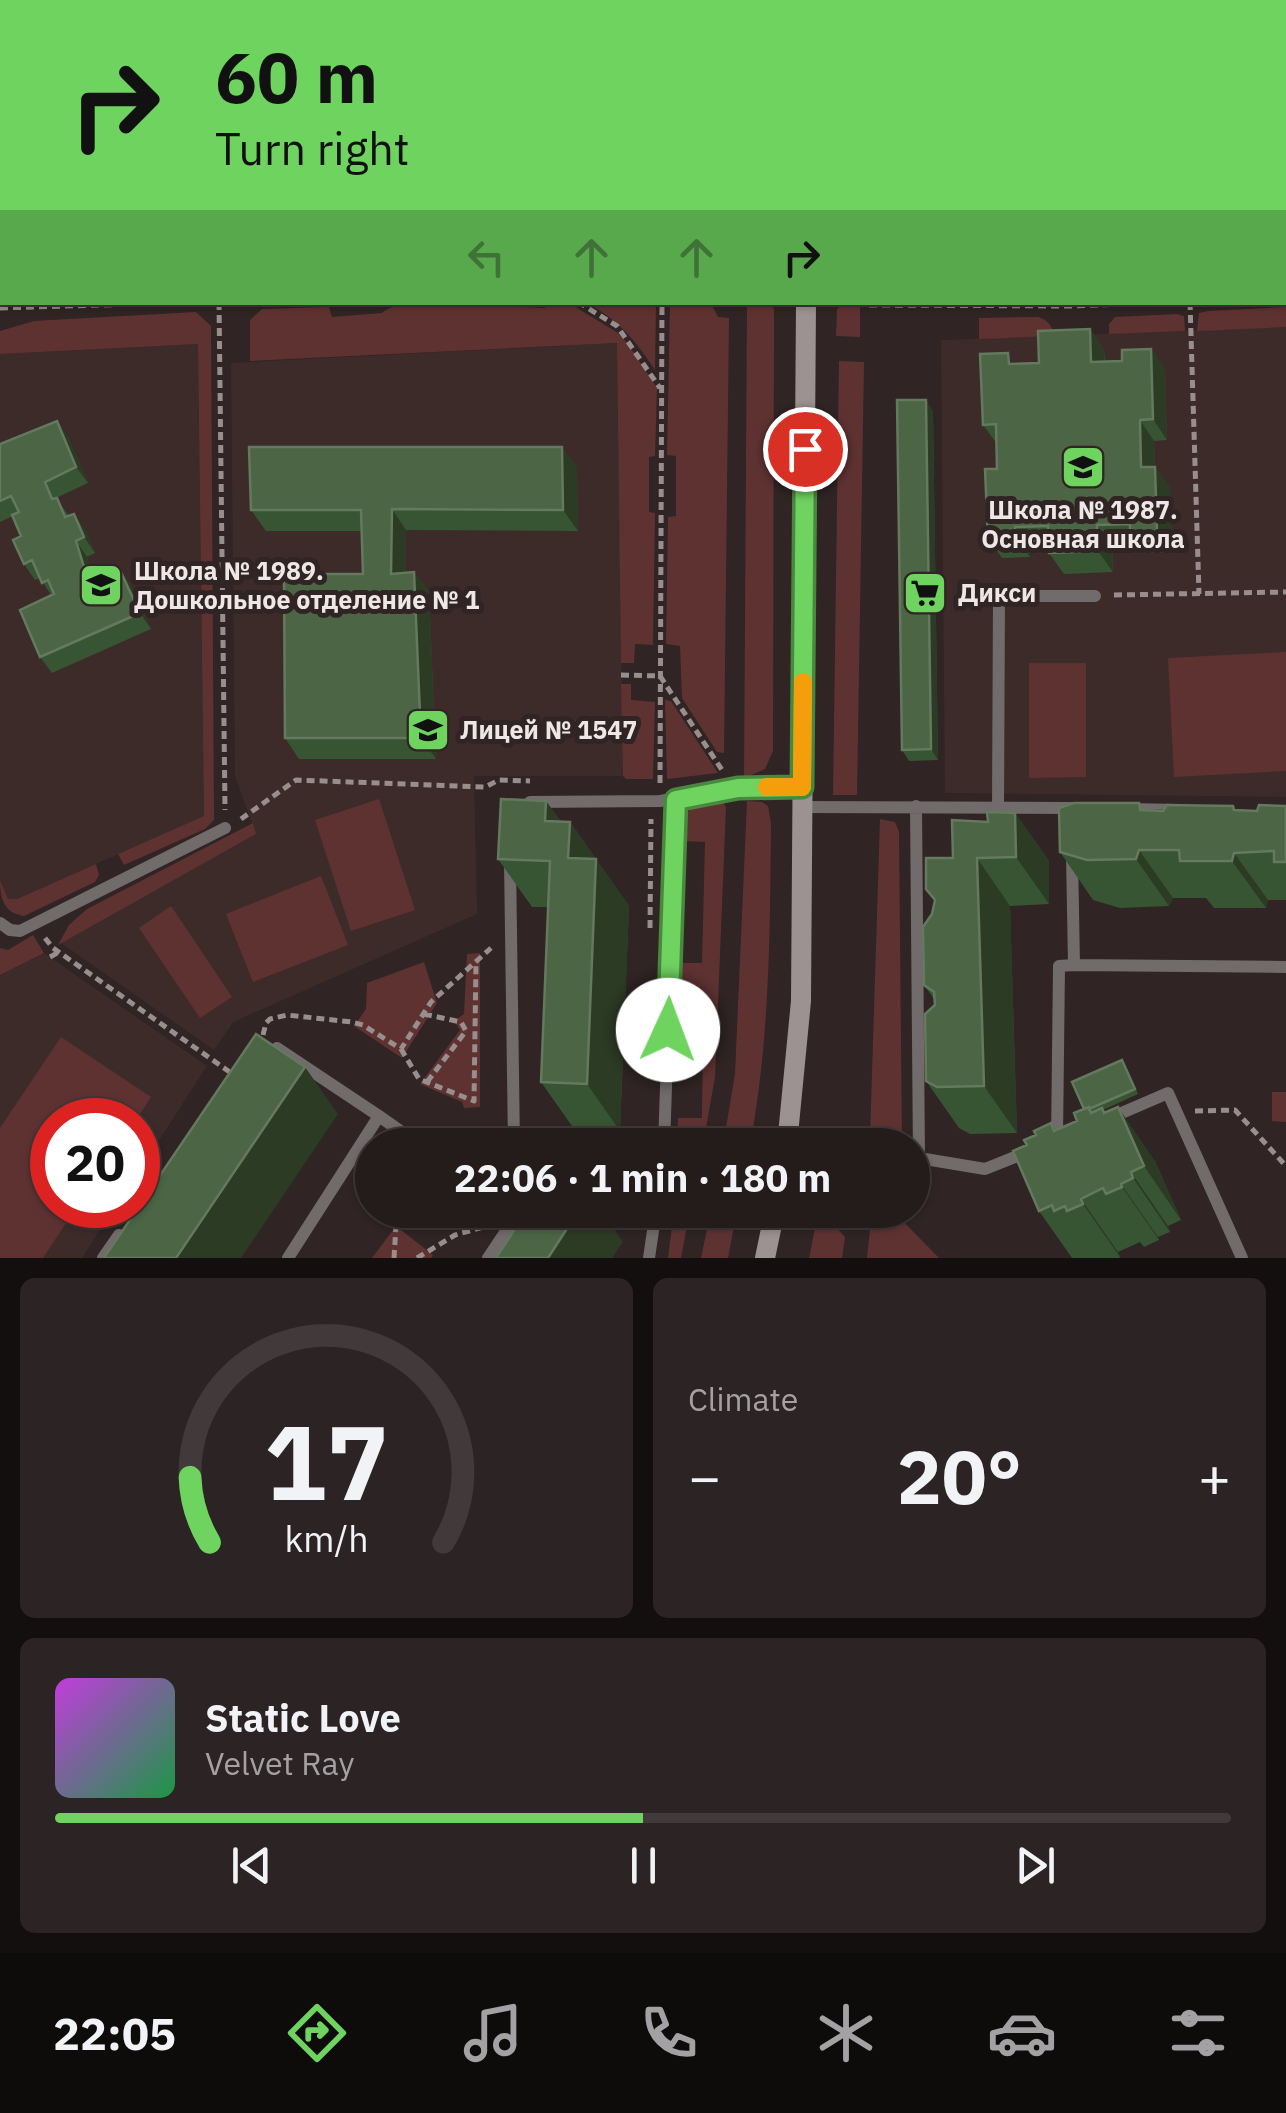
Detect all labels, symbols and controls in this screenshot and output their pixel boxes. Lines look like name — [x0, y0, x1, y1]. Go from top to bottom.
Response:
text: 60 m — [215, 31, 378, 122]
icon: right — [50, 40, 180, 170]
text: Turn right — [215, 119, 410, 177]
icon: left — [459, 230, 514, 285]
icon: ahead — [564, 230, 619, 285]
icon: ahead — [669, 230, 724, 285]
icon: right — [774, 230, 829, 285]
pin — [763, 407, 848, 492]
icon: arrive — [778, 422, 833, 477]
school or university icon: Школа № 1987. Основная школа — [1060, 444, 1106, 490]
place label: Школа № 1987. Основная школа — [981, 493, 1185, 555]
place label: Школа № 1989. Дошкольное отделение № 1 — [134, 554, 479, 616]
school or university icon: Школа № 1989. Дошкольное отделение № 1 — [78, 562, 124, 608]
supermarket icon: Дикси — [902, 570, 948, 616]
place label: Дикси — [958, 576, 1036, 609]
school or university icon: Лицей № 1547 — [405, 707, 451, 753]
place label: Лицей № 1547 — [460, 713, 637, 746]
position arrow — [616, 978, 720, 1082]
speed limit sign: 20 — [30, 1098, 160, 1228]
text: 22:06 · 1 min · 180 m — [454, 1153, 831, 1202]
text: Climate — [688, 1378, 798, 1420]
text: 17 — [264, 1393, 389, 1529]
text: 20° — [897, 1427, 1022, 1525]
text: − — [688, 1441, 721, 1512]
text: + — [1198, 1441, 1231, 1512]
text: km/h — [284, 1515, 369, 1562]
text: Static Love — [205, 1693, 401, 1742]
text: Velvet Ray — [205, 1742, 354, 1784]
icon: previous — [224, 1838, 279, 1893]
icon: pause — [616, 1838, 671, 1893]
icon: next — [1008, 1838, 1063, 1893]
icon: directions — [282, 1998, 352, 2068]
icon: music — [458, 1998, 528, 2068]
icon: phone — [634, 1998, 704, 2068]
icon: climate — [811, 1998, 881, 2068]
icon: car — [987, 1998, 1057, 2068]
icon: filters — [1163, 1998, 1233, 2068]
text: 22:05 — [53, 2004, 176, 2062]

